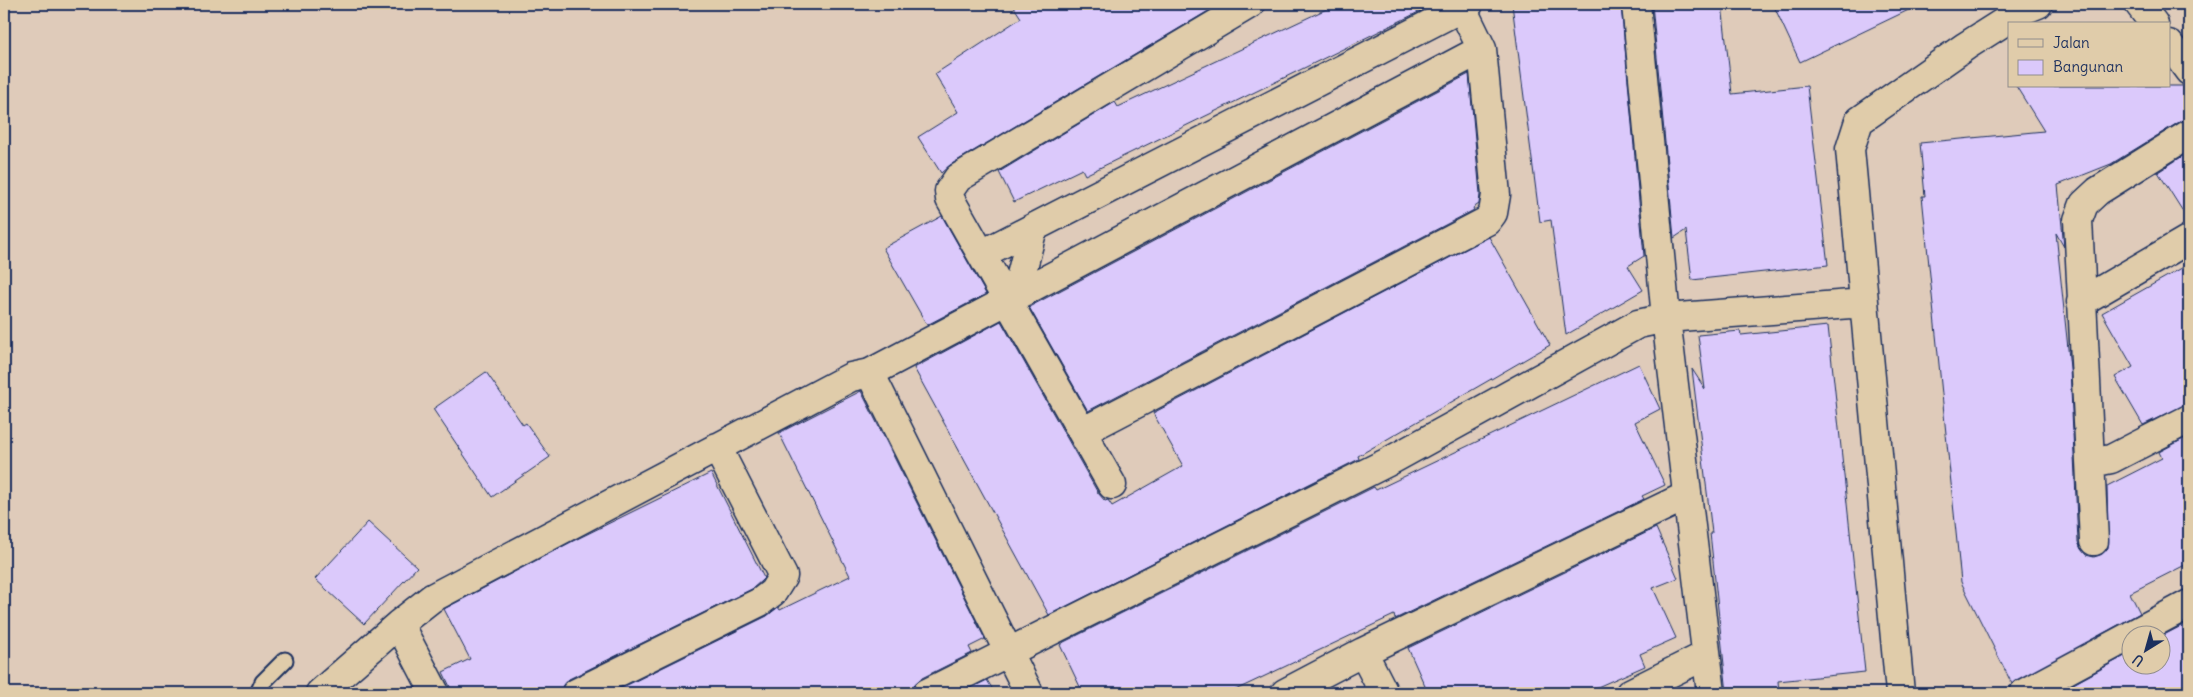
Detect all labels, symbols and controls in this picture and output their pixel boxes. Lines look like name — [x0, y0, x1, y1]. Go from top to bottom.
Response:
legend — [2008, 22, 2170, 88]
text: Jalan — [2053, 33, 2090, 52]
text: Bangunan — [2053, 57, 2123, 76]
north arrow — [2120, 624, 2170, 674]
text: U — [2129, 650, 2147, 670]

